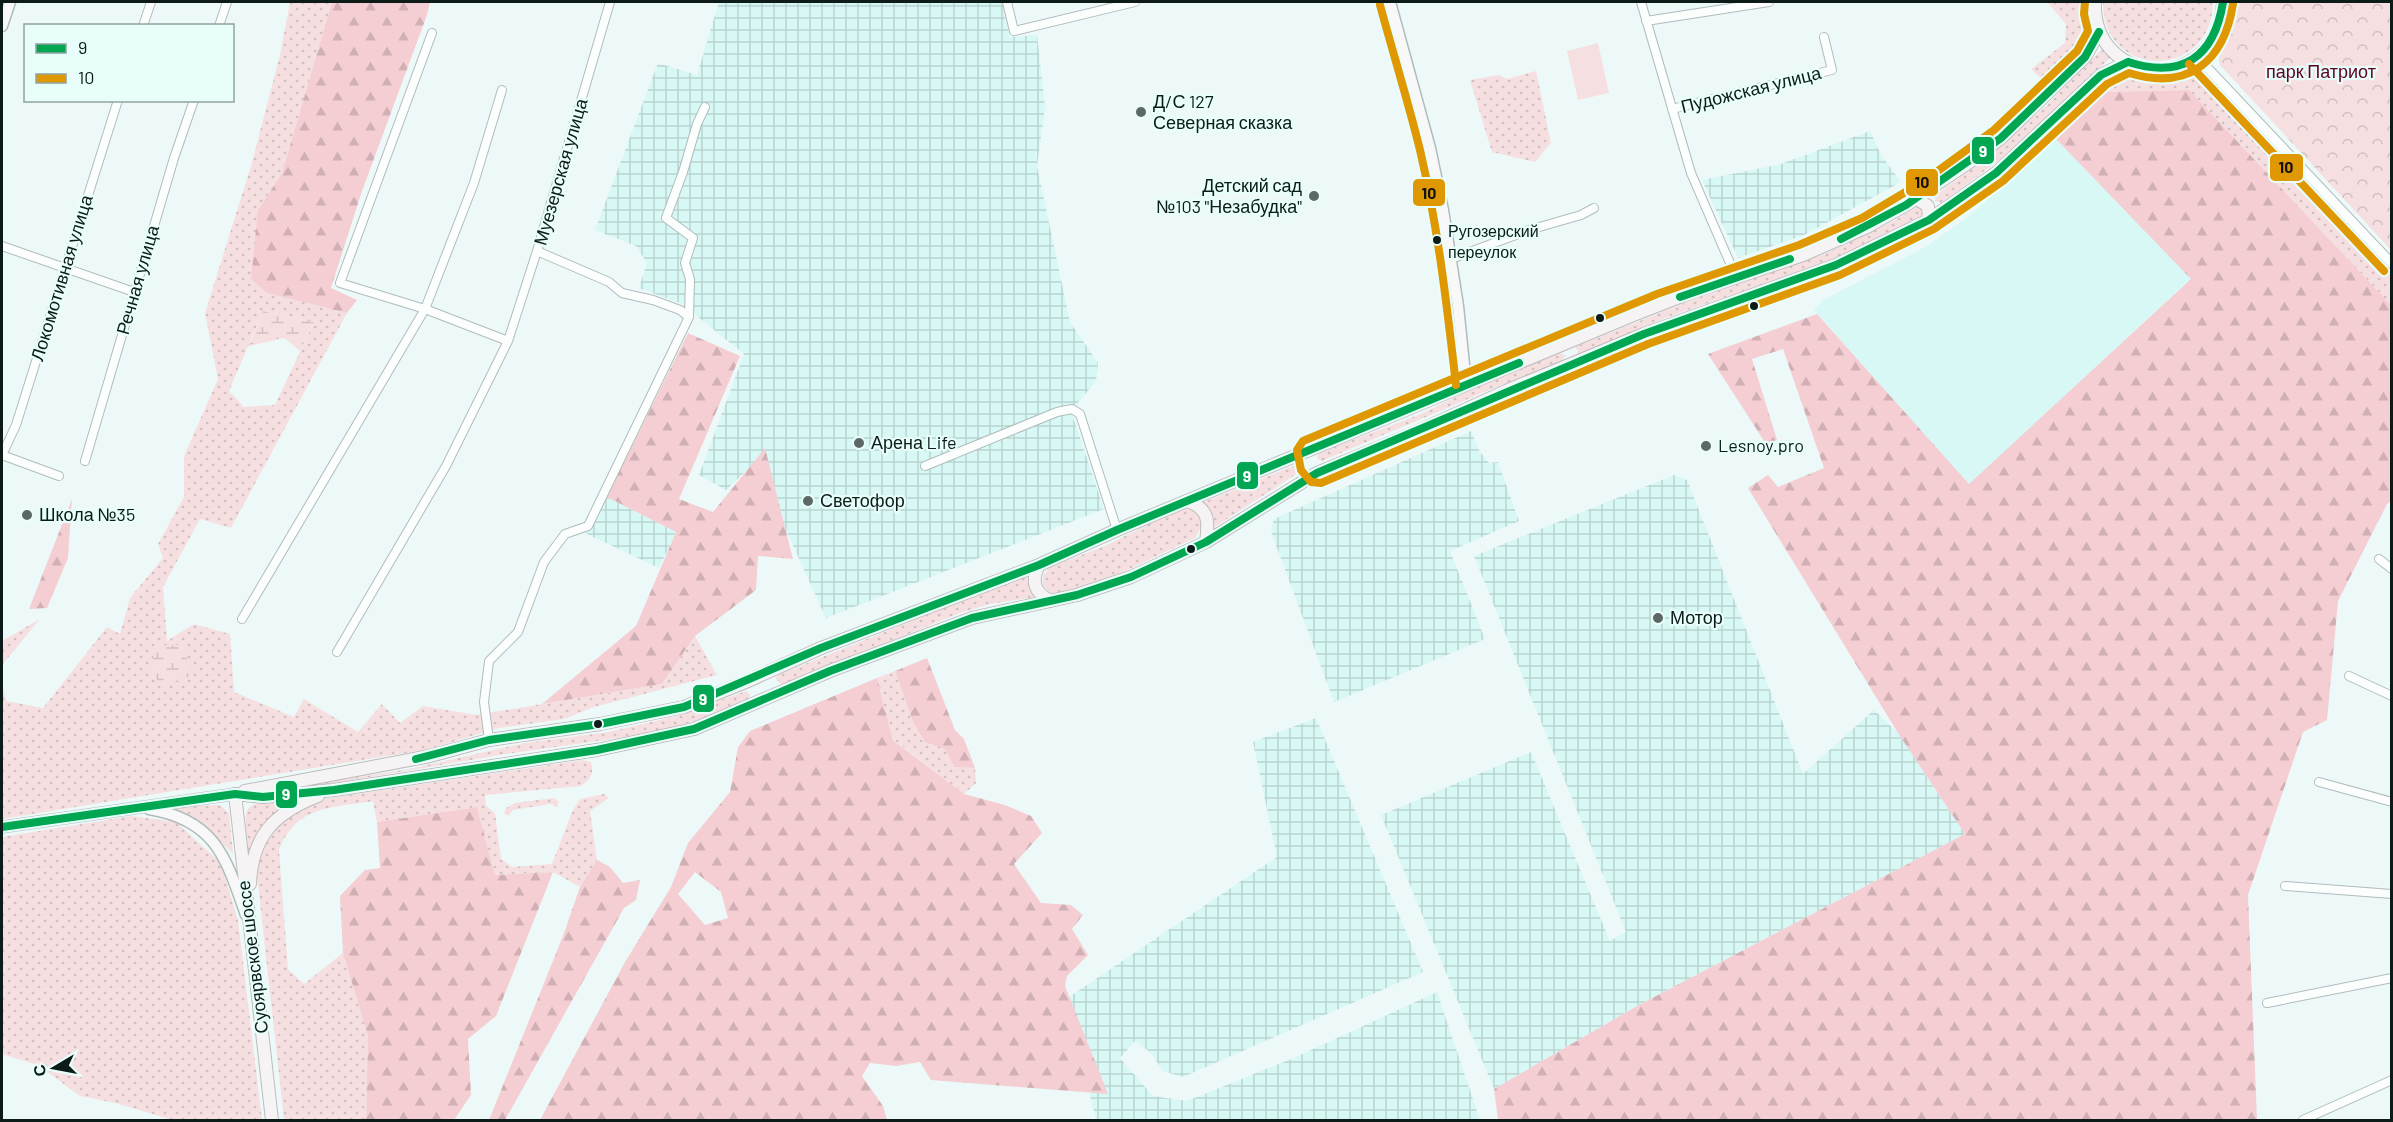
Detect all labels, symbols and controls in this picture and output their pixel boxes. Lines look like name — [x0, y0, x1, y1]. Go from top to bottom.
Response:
legend — [24, 24, 234, 102]
text: 9 — [78, 36, 87, 58]
park label: парк Патриот — [2266, 60, 2376, 82]
street label: Пудожская улица — [1678, 61, 1824, 117]
text: 10 — [78, 66, 94, 88]
place label: Д/С 127 Северная сказка — [1153, 90, 1293, 133]
street label: Муезерская улица — [529, 95, 592, 248]
marker: Д/С 127 Северная сказка — [1134, 105, 1148, 119]
line badge: 9 — [1971, 136, 1995, 165]
text: 9 — [1979, 141, 1987, 160]
line badge: 10 — [2269, 153, 2304, 182]
text: 10 — [2279, 157, 2293, 176]
line badge: 10 — [1905, 168, 1939, 197]
text: 10 — [1915, 172, 1929, 191]
place label: Детский сад №103 "Незабудка" — [1156, 174, 1302, 217]
line badge: 10 — [1412, 178, 1446, 207]
text: 10 — [1422, 183, 1436, 202]
marker: Детский сад №103 "Незабудка" — [1307, 189, 1321, 203]
street label: Локомотивная улица — [25, 191, 97, 363]
place label: Ругозерский переулок — [1448, 221, 1539, 261]
street label: Речная улица — [111, 222, 163, 337]
marker: Ругозерский переулок — [1431, 234, 1443, 246]
unlabelled marker — [1748, 300, 1760, 312]
unlabelled marker — [1594, 312, 1606, 324]
place label: Арена Life — [871, 431, 957, 453]
place label: Lesnoy.pro — [1718, 434, 1804, 456]
marker: Арена Life — [852, 436, 866, 450]
marker: Lesnoy.pro — [1699, 439, 1713, 453]
line badge: 9 — [1236, 461, 1259, 490]
text: 9 — [1243, 466, 1251, 485]
place label: Светофор — [820, 489, 905, 511]
marker: Светофор — [801, 494, 815, 508]
place label: Школа №35 — [39, 503, 135, 525]
marker: Школа №35 — [20, 508, 34, 522]
unlabelled marker — [1185, 543, 1197, 555]
place label: Мотор — [1670, 606, 1723, 628]
marker: Мотор — [1651, 611, 1665, 625]
line badge: 9 — [692, 684, 715, 713]
text: 9 — [699, 689, 707, 708]
unlabelled marker — [592, 718, 604, 730]
line badge: 9 — [275, 780, 298, 809]
text: 9 — [282, 784, 290, 803]
street label: Суоярвское шоссе — [232, 879, 272, 1035]
north arrow — [24, 1038, 84, 1098]
text: С — [28, 1063, 49, 1078]

